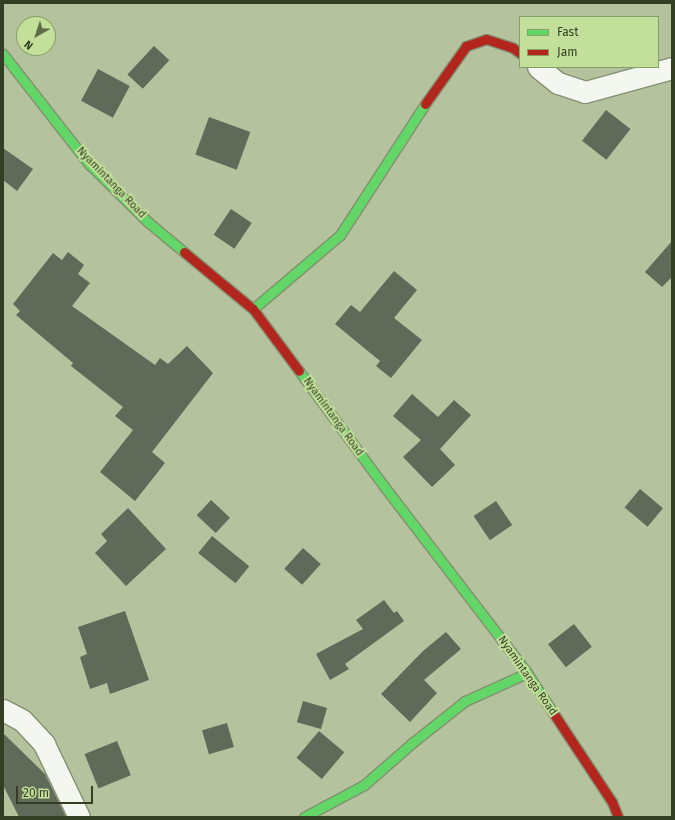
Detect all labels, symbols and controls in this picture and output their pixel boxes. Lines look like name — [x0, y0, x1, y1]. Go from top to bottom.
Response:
north arrow — [16, 16, 56, 56]
legend — [519, 16, 659, 68]
text: Fast — [557, 25, 579, 39]
text: N — [22, 38, 36, 52]
text: Jam — [557, 45, 577, 59]
street label: Nyamintanga Road — [74, 145, 148, 221]
street label: Nyamintanga Road — [300, 375, 366, 459]
street label: Nyamintanga Road — [495, 634, 559, 718]
scale bar — [18, 778, 95, 804]
text: 20 m — [23, 786, 49, 800]

